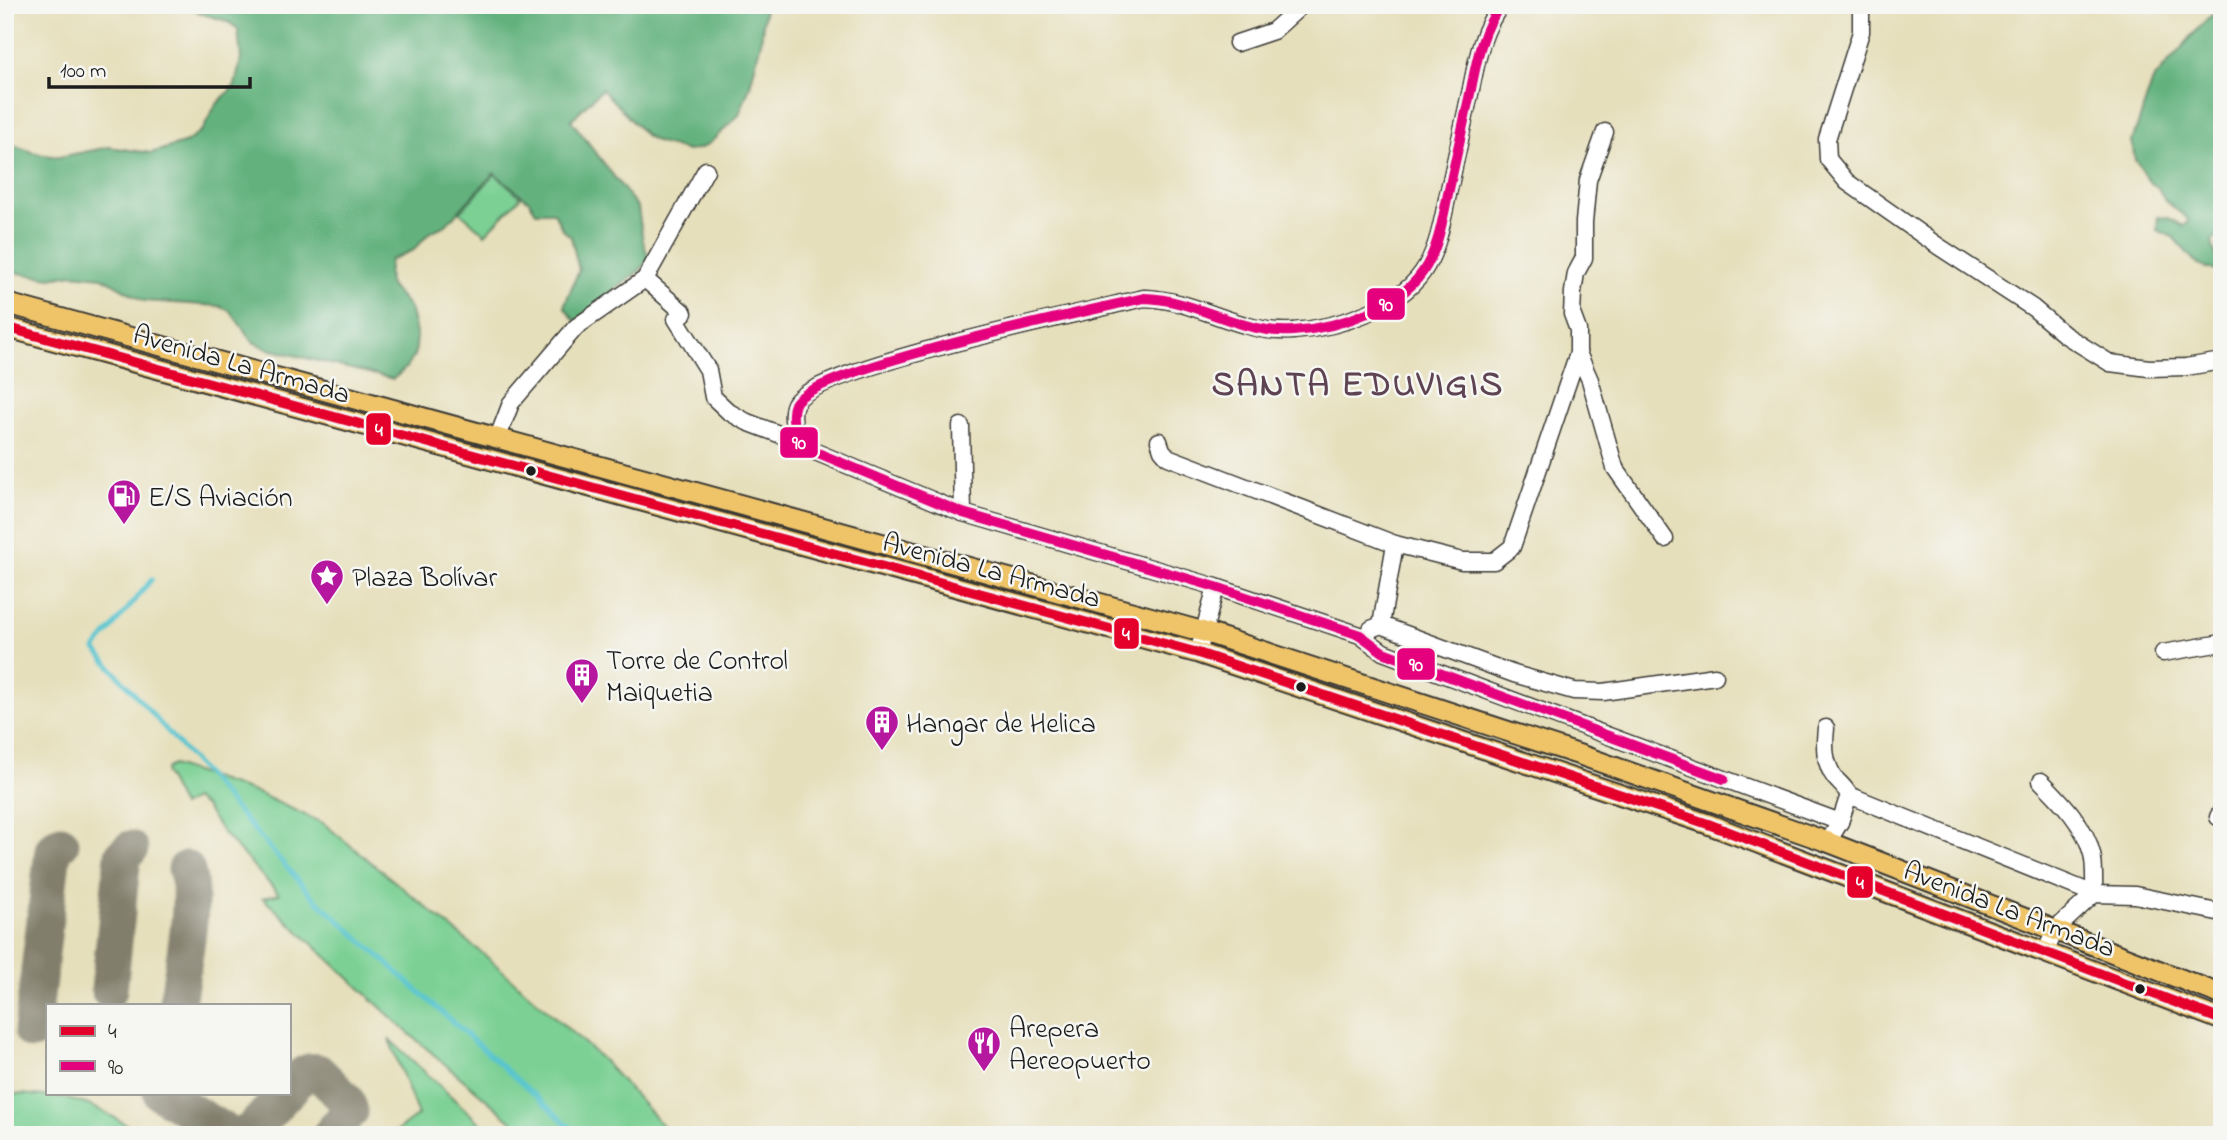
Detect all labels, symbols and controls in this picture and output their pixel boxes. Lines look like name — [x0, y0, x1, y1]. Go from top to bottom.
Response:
scale bar — [49, 46, 250, 90]
text: 100 m — [60, 57, 106, 87]
line badge: 90 — [1366, 287, 1406, 321]
text: 90 — [1378, 293, 1394, 320]
street label: Avenida La Armada — [128, 316, 354, 417]
district label: SANTA EDUVIGIS — [1212, 361, 1504, 412]
line badge: 4 — [365, 412, 392, 446]
text: 4 — [375, 418, 383, 445]
line badge: 90 — [779, 426, 819, 459]
text: 90 — [791, 431, 807, 458]
unlabelled marker — [524, 464, 538, 478]
fuel station icon: E/S Aviación — [105, 477, 143, 526]
place label: E/S Aviación — [148, 479, 293, 520]
street label: Avenida La Armada — [877, 524, 1105, 621]
place icon: Plaza Bolívar — [308, 557, 346, 606]
place label: Plaza Bolívar — [352, 559, 497, 600]
line badge: 4 — [1113, 617, 1140, 650]
text: 4 — [1122, 622, 1130, 649]
place label: Torre de Control Maiquetia — [606, 642, 788, 715]
line badge: 90 — [1396, 647, 1436, 681]
text: 90 — [1408, 653, 1424, 680]
building icon: Torre de Control Maiquetia — [563, 656, 601, 705]
unlabelled marker — [1294, 680, 1308, 694]
building icon: Hangar de Helica — [863, 703, 901, 752]
place label: Hangar de Helica — [906, 705, 1096, 746]
street label: Avenida La Armada — [1897, 852, 2121, 971]
line badge: 4 — [1846, 865, 1874, 899]
text: 4 — [1856, 871, 1864, 898]
unlabelled marker — [2133, 982, 2147, 996]
legend — [46, 1004, 290, 1094]
place label: Arepera Aereopuerto — [1009, 1010, 1151, 1083]
text: 4 — [108, 1018, 117, 1048]
restaurant icon: Arepera Aereopuerto — [965, 1024, 1003, 1073]
text: 90 — [108, 1054, 123, 1084]

